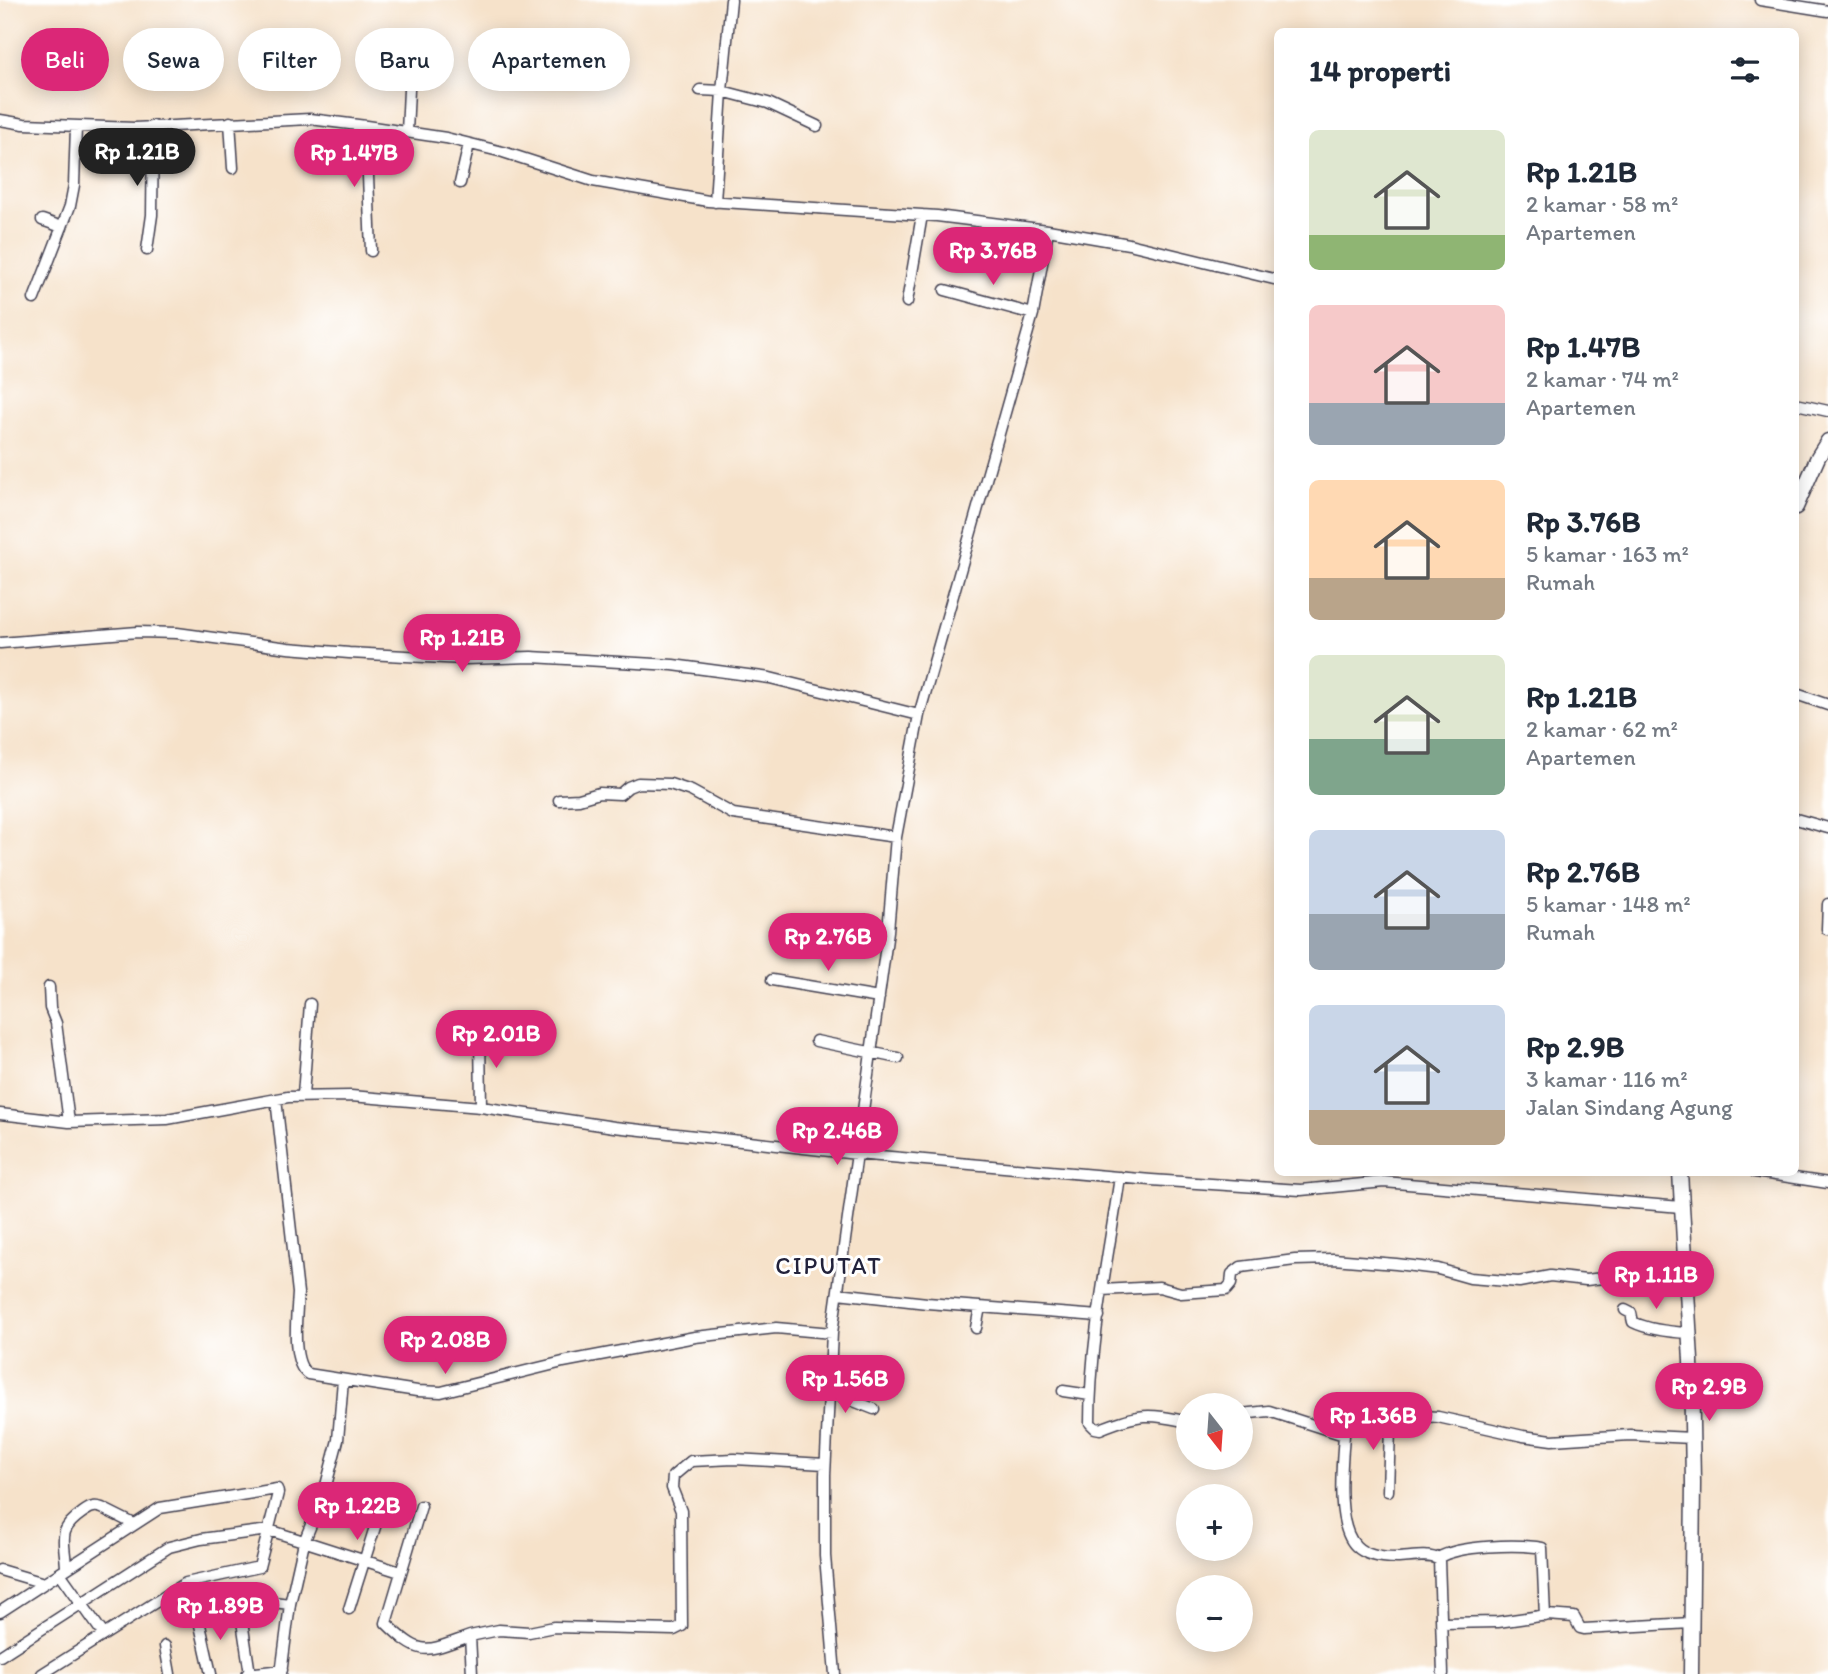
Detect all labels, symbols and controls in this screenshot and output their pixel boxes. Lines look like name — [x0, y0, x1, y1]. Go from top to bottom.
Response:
chip: Beli — [21, 28, 109, 91]
chip: Sewa — [123, 28, 224, 91]
chip: Filter — [238, 28, 341, 91]
chip: Baru — [355, 28, 454, 91]
chip: Apartemen — [468, 28, 630, 91]
icon: filters — [1726, 51, 1764, 89]
text: 14 properti — [1309, 52, 1451, 89]
pin: Rp 1.21B — [65, 128, 209, 188]
pin: Rp 1.47B — [282, 130, 426, 189]
text: Rp 1.21B — [94, 137, 180, 165]
text: Rp 1.47B — [310, 138, 398, 166]
text: Rp 1.21B — [1526, 153, 1637, 190]
icon: home — [1365, 158, 1449, 242]
text: 2 kamar · 58 m² — [1526, 190, 1678, 218]
text: Apartemen — [1526, 218, 1636, 246]
pin: Rp 3.76B — [921, 228, 1065, 287]
text: Rp 3.76B — [949, 236, 1037, 264]
text: Rp 1.47B — [1526, 328, 1640, 365]
icon: home — [1365, 333, 1449, 417]
text: 2 kamar · 74 m² — [1526, 365, 1679, 393]
text: Apartemen — [1526, 393, 1636, 421]
text: Rp 3.76B — [1526, 503, 1641, 540]
icon: home — [1365, 508, 1449, 592]
text: 5 kamar · 163 m² — [1526, 540, 1689, 568]
text: Rumah — [1526, 568, 1595, 596]
pin: Rp 1.21B — [390, 614, 534, 674]
text: Rp 1.21B — [419, 623, 505, 651]
text: Rp 1.21B — [1526, 678, 1637, 715]
icon: home — [1365, 683, 1449, 767]
text: 2 kamar · 62 m² — [1526, 715, 1678, 743]
text: Apartemen — [1526, 743, 1636, 771]
text: Rp 2.76B — [1526, 853, 1640, 890]
icon: home — [1365, 858, 1449, 942]
text: 5 kamar · 148 m² — [1526, 890, 1691, 918]
pin: Rp 2.76B — [756, 914, 900, 973]
text: Rumah — [1526, 918, 1595, 946]
text: Rp 2.76B — [784, 922, 872, 950]
pin: Rp 2.01B — [424, 1010, 568, 1070]
text: Rp 2.01B — [452, 1019, 540, 1047]
text: Rp 2.9B — [1526, 1028, 1625, 1065]
icon: home — [1365, 1033, 1449, 1117]
text: 3 kamar · 116 m² — [1526, 1065, 1688, 1093]
text: Jalan Sindang Agung — [1526, 1093, 1733, 1121]
pin: Rp 2.46B — [765, 1108, 909, 1167]
text: Rp 2.46B — [792, 1116, 882, 1144]
district label: CIPUTAT — [775, 1251, 883, 1280]
pin: Rp 1.11B — [1584, 1252, 1728, 1311]
text: Rp 1.11B — [1614, 1260, 1698, 1288]
pin: Rp 2.08B — [373, 1316, 517, 1376]
text: Rp 2.08B — [400, 1325, 490, 1353]
pin: Rp 1.56B — [773, 1356, 917, 1415]
text: Rp 1.56B — [802, 1364, 888, 1392]
pin: Rp 2.9B — [1644, 1364, 1774, 1423]
text: Rp 2.9B — [1671, 1372, 1747, 1400]
pin: Rp 1.36B — [1301, 1392, 1445, 1452]
north arrow — [1176, 1393, 1253, 1470]
map controls — [1176, 1393, 1253, 1652]
text: Rp 1.36B — [1329, 1401, 1417, 1429]
pin: Rp 1.22B — [285, 1482, 429, 1542]
button: + — [1176, 1484, 1253, 1561]
text: Rp 1.22B — [314, 1491, 400, 1519]
button: − — [1176, 1575, 1253, 1652]
pin: Rp 1.89B — [148, 1582, 292, 1642]
text: Rp 1.89B — [176, 1591, 264, 1619]

